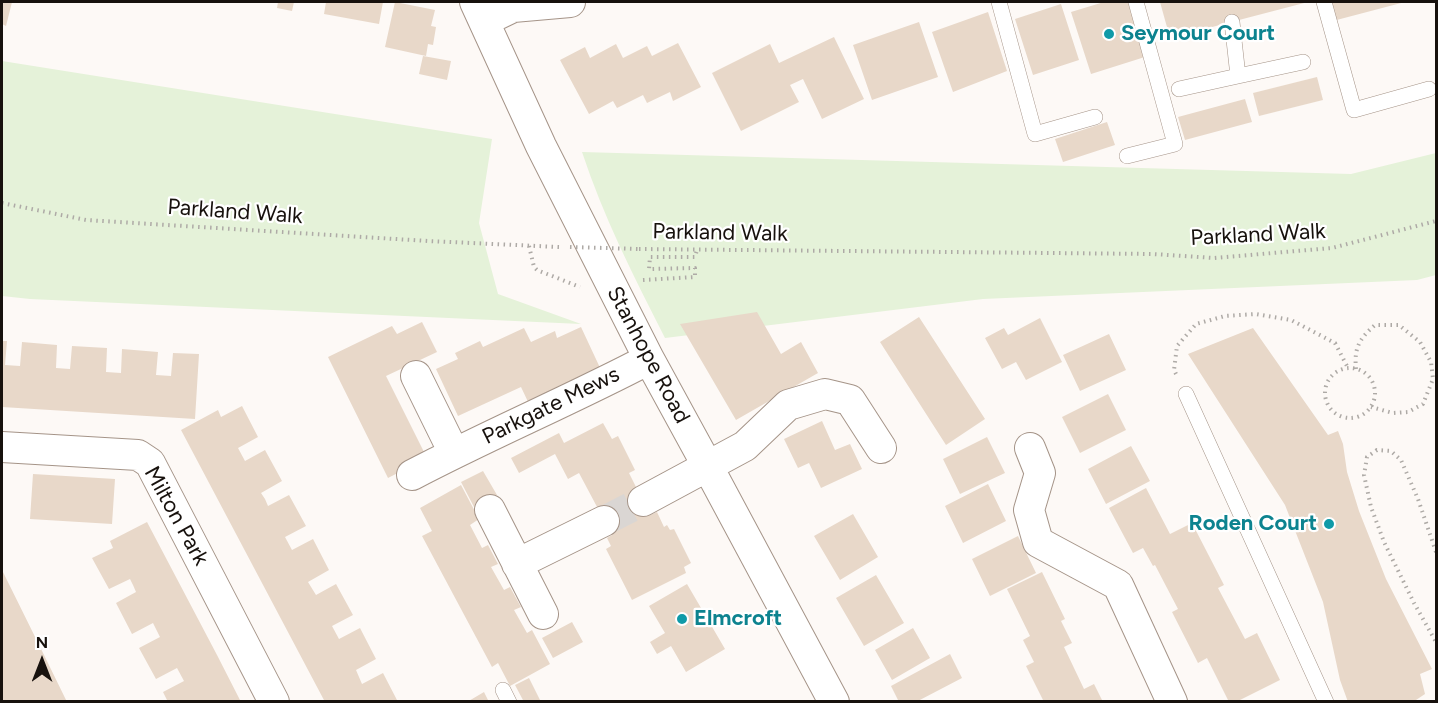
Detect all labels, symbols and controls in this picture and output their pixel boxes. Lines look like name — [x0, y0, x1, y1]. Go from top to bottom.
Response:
place label: Seymour Court — [1121, 21, 1275, 47]
marker: Seymour Court — [1102, 27, 1116, 41]
street label: Parkland Walk — [167, 194, 303, 230]
street label: Parkland Walk — [1190, 218, 1326, 252]
street label: Parkland Walk — [652, 219, 788, 247]
street label: Stanhope Road — [601, 282, 695, 428]
street label: Parkgate Mews — [478, 361, 624, 451]
street label: Milton Park — [138, 462, 214, 570]
place label: Roden Court — [1189, 511, 1317, 537]
marker: Roden Court — [1322, 517, 1336, 531]
place label: Elmcroft — [694, 606, 782, 632]
marker: Elmcroft — [675, 612, 689, 626]
north arrow — [12, 631, 72, 691]
text: N — [36, 633, 48, 652]

